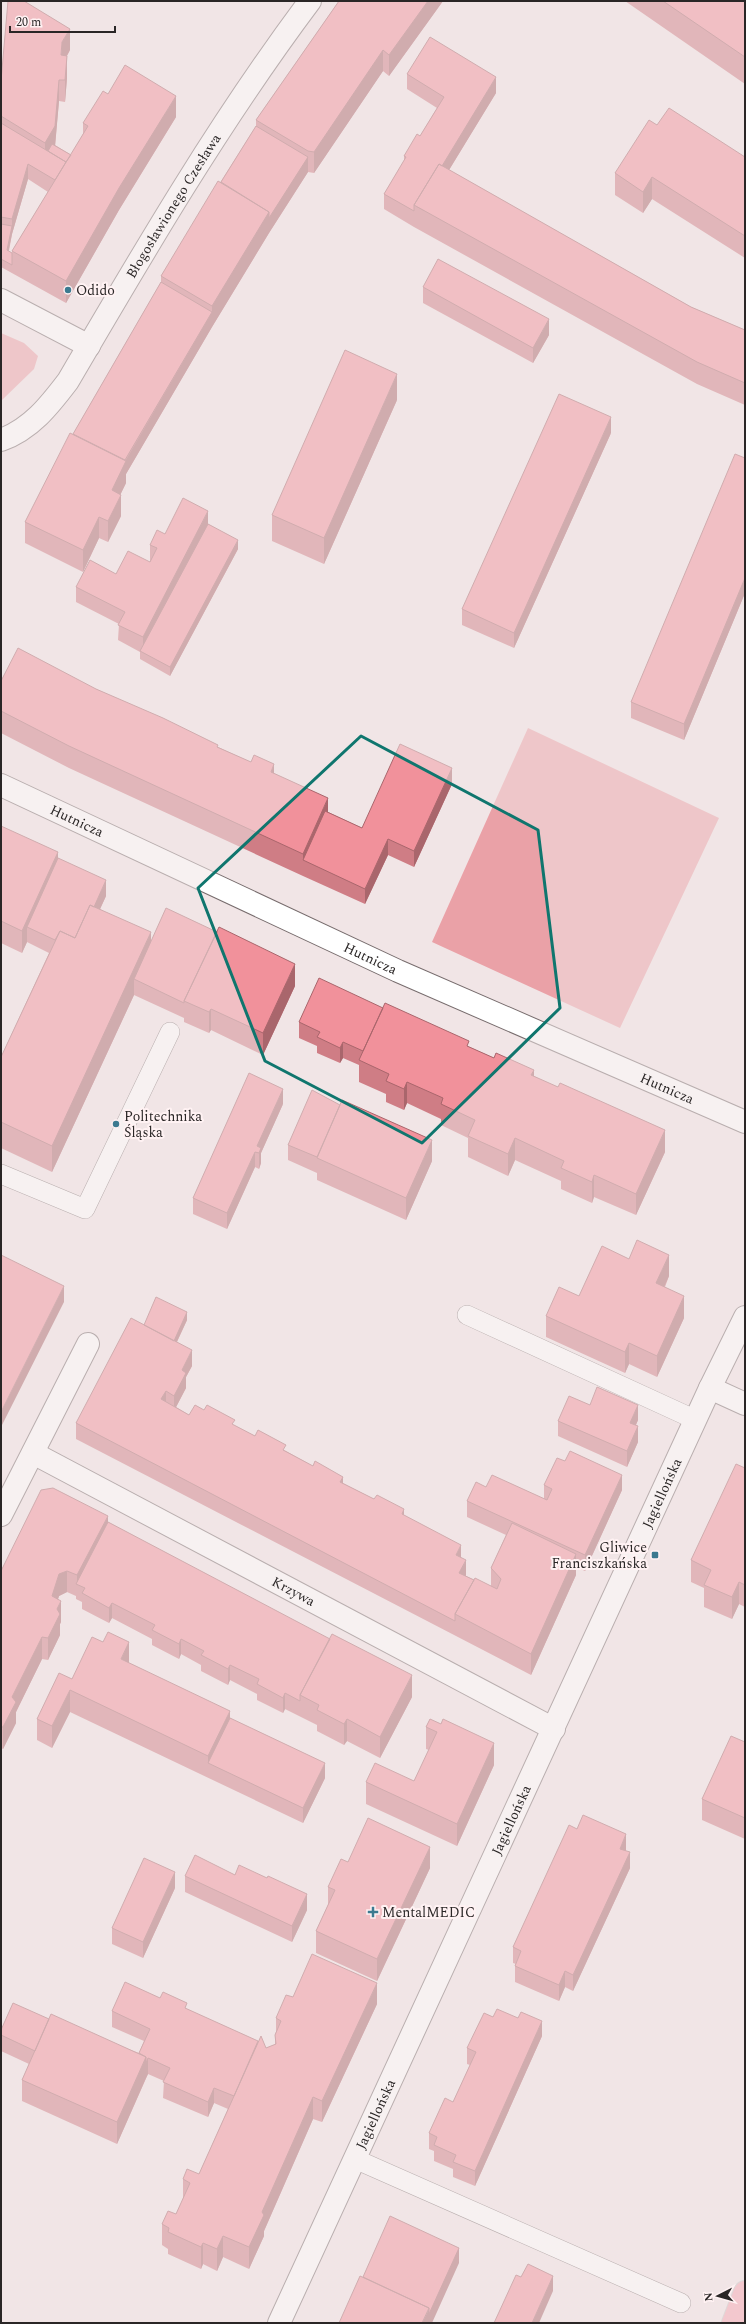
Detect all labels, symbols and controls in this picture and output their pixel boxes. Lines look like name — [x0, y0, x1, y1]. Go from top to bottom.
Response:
scale bar — [10, 8, 115, 34]
text: 20 m — [16, 13, 41, 32]
street label: Błogosławionego Czesława — [120, 129, 226, 282]
place label: Odido — [76, 280, 115, 301]
marker: Odido — [63, 285, 73, 295]
street label: Hutnicza — [47, 799, 108, 842]
street label: Hutnicza — [340, 936, 401, 980]
street label: Hutnicza — [637, 1067, 698, 1109]
place label: Politechnika Śląska — [124, 1106, 202, 1143]
marker: Politechnika Śląska — [111, 1119, 121, 1129]
street label: Jagiellońska — [636, 1454, 687, 1531]
place label: Gliwice Franciszkańska — [551, 1537, 647, 1574]
marker: Gliwice Franciszkańska — [650, 1550, 660, 1560]
street label: Krzywa — [268, 1571, 319, 1611]
street label: Jagiellońska — [486, 1781, 536, 1858]
place label: MentalMEDIC — [382, 1902, 475, 1923]
marker: MentalMEDIC — [367, 1906, 379, 1918]
street label: Jagiellońska — [350, 2075, 401, 2153]
north arrow — [698, 2276, 738, 2316]
text: N — [700, 2292, 717, 2302]

